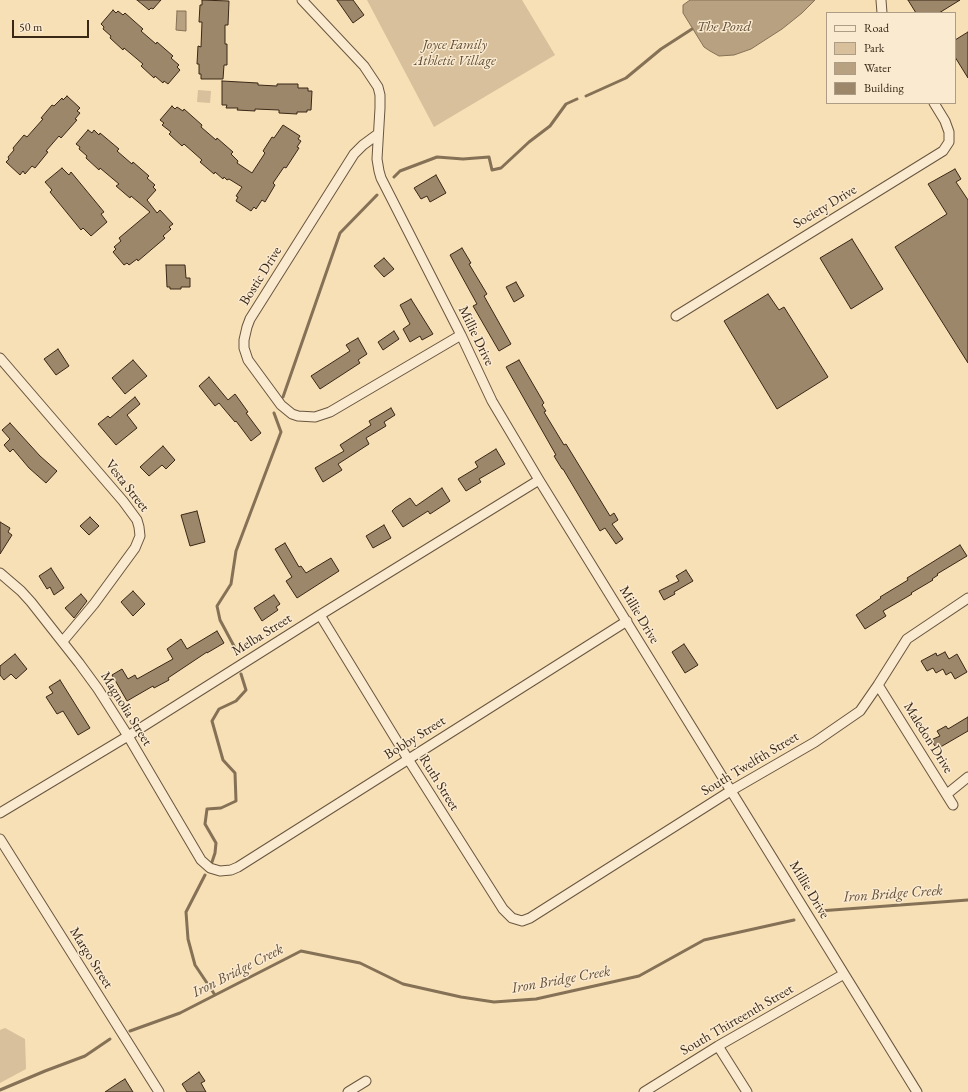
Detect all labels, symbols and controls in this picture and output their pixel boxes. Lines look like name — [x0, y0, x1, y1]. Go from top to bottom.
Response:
scale bar — [14, 12, 91, 38]
legend — [826, 12, 956, 104]
water label: The Pond — [697, 18, 751, 36]
text: 50 m — [19, 19, 42, 35]
text: Road — [864, 20, 889, 36]
park label: Joyce Family Athletic Village — [414, 37, 496, 70]
text: Park — [864, 40, 884, 56]
text: Water — [864, 60, 891, 76]
text: Building — [864, 80, 904, 96]
street label: Society Drive — [790, 181, 860, 233]
street label: Bostic Drive — [236, 244, 286, 308]
street label: Millie Drive — [454, 303, 498, 369]
street label: Vesta Street — [101, 457, 153, 515]
street label: Millie Drive — [615, 583, 663, 647]
street label: Melba Street — [229, 610, 295, 660]
street label: Magnolia Street — [97, 669, 155, 749]
street label: Maledon Drive — [899, 699, 957, 777]
street label: Bobby Street — [381, 713, 449, 763]
street label: South Twelfth Street — [698, 728, 802, 800]
street label: Ruth Street — [415, 752, 463, 814]
street label: Millie Drive — [785, 858, 833, 922]
water label: Iron Bridge Creek — [842, 882, 944, 906]
street label: Margo Street — [66, 924, 116, 992]
water label: Iron Bridge Creek — [189, 940, 287, 1002]
water label: Iron Bridge Creek — [510, 962, 612, 998]
street label: South Thirteenth Street — [678, 981, 796, 1059]

